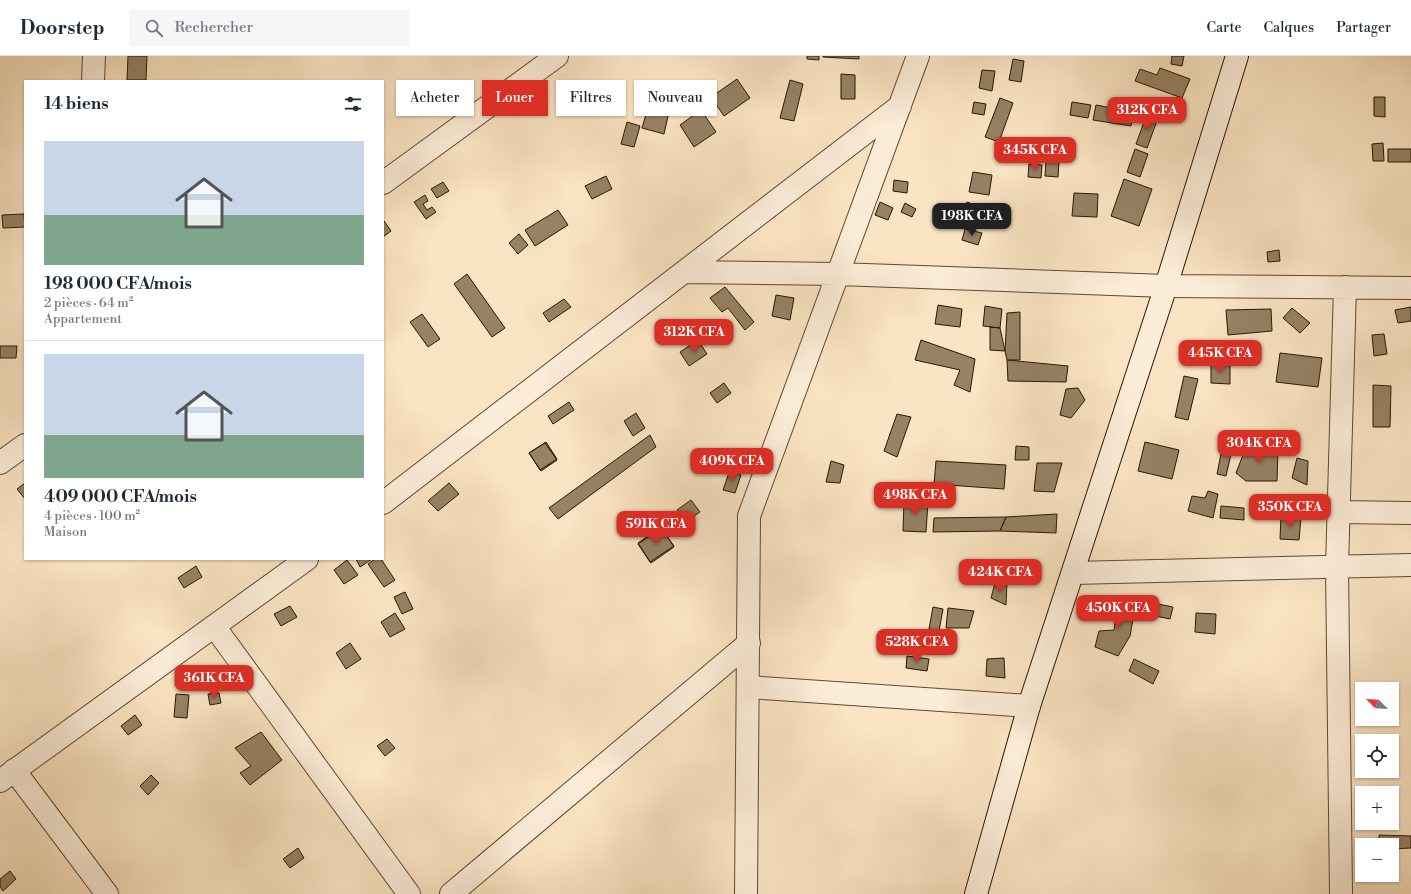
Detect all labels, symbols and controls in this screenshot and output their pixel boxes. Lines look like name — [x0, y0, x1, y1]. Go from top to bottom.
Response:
search box — [129, 10, 409, 46]
text: Doorstep — [20, 16, 105, 40]
icon: search — [143, 17, 165, 39]
text: Rechercher — [175, 18, 253, 37]
text: Carte — [1206, 19, 1241, 37]
text: Calques — [1263, 19, 1314, 37]
text: Partager — [1336, 19, 1391, 37]
chip: Acheter — [396, 80, 474, 116]
chip: Louer — [482, 80, 548, 116]
chip: Filtres — [556, 80, 626, 116]
chip: Nouveau — [634, 80, 717, 116]
text: 14 biens — [44, 93, 109, 115]
icon: filters — [342, 93, 364, 115]
pin: 312K CFA — [1106, 97, 1188, 131]
text: 312K CFA — [1116, 102, 1178, 118]
pin: 345K CFA — [994, 137, 1076, 171]
text: 345K CFA — [1003, 142, 1067, 158]
icon: home — [168, 167, 240, 239]
pin: 198K CFA — [931, 203, 1013, 237]
text: 198K CFA — [941, 208, 1003, 224]
text: 198 000 CFA/mois — [44, 273, 192, 295]
text: 2 pièces · 64 m² — [44, 295, 133, 311]
text: Appartement — [44, 311, 122, 327]
pin: 312K CFA — [653, 319, 735, 353]
text: 312K CFA — [663, 324, 725, 340]
pin: 445K CFA — [1179, 340, 1261, 374]
text: 445K CFA — [1188, 345, 1252, 361]
icon: home — [168, 380, 240, 452]
pin: 304K CFA — [1218, 430, 1300, 464]
text: 304K CFA — [1227, 435, 1291, 451]
pin: 409K CFA — [691, 448, 773, 482]
text: 409K CFA — [699, 453, 765, 469]
pin: 498K CFA — [874, 482, 956, 516]
text: 409 000 CFA/mois — [44, 486, 197, 508]
text: 498K CFA — [883, 487, 947, 503]
pin: 350K CFA — [1249, 494, 1331, 528]
text: 350K CFA — [1258, 499, 1322, 515]
text: 4 pièces · 100 m² — [44, 508, 140, 524]
pin: 591K CFA — [615, 511, 697, 545]
text: 591K CFA — [626, 516, 686, 532]
text: Maison — [44, 524, 87, 540]
pin: 424K CFA — [959, 559, 1041, 593]
text: 424K CFA — [968, 564, 1032, 580]
pin: 450K CFA — [1077, 595, 1159, 629]
text: 450K CFA — [1085, 600, 1151, 616]
pin: 528K CFA — [876, 629, 958, 663]
text: 528K CFA — [885, 634, 949, 650]
pin: 361K CFA — [173, 665, 255, 699]
text: 361K CFA — [184, 670, 244, 686]
north arrow — [1355, 682, 1399, 726]
map controls — [1355, 682, 1399, 882]
button: locate — [1355, 734, 1399, 778]
button: + — [1355, 786, 1399, 830]
button: − — [1355, 838, 1399, 882]

